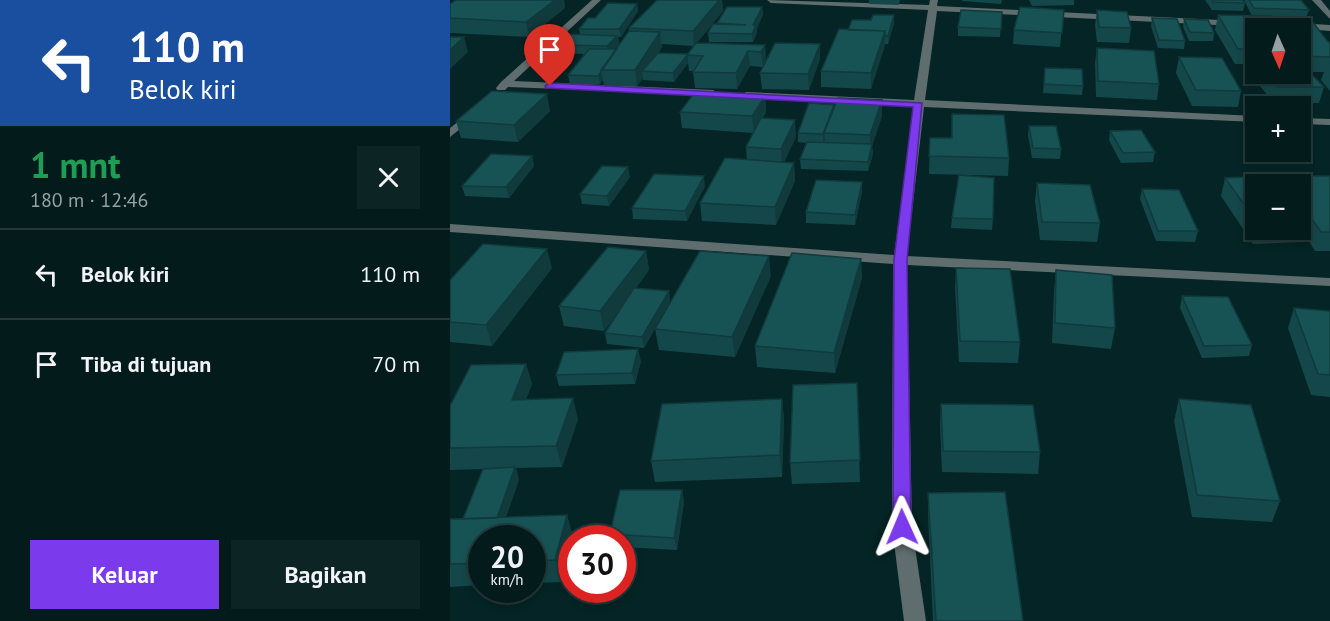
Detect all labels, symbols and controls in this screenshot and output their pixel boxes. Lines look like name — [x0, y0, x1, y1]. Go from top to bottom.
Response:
north arrow — [1245, 18, 1311, 84]
map controls — [1245, 18, 1311, 240]
text: 110 m — [129, 19, 245, 74]
icon: left — [30, 24, 108, 102]
pin — [524, 24, 575, 86]
icon: arrive — [533, 33, 566, 66]
text: Belok kiri — [129, 72, 237, 106]
button: + — [1245, 96, 1311, 162]
text: 1 mnt — [30, 141, 121, 188]
button: close — [357, 146, 420, 209]
button: − — [1245, 174, 1311, 240]
text: 180 m · 12:46 — [30, 187, 148, 213]
icon: left — [30, 258, 63, 291]
text: Belok kiri — [81, 260, 170, 288]
text: 110 m — [360, 260, 420, 288]
icon: arrive — [30, 348, 63, 381]
text: Tiba di tujuan — [81, 350, 211, 378]
text: 70 m — [372, 350, 420, 378]
position arrow — [870, 495, 934, 559]
speed limit sign: 30 — [558, 525, 636, 603]
text: 20 — [490, 537, 524, 576]
button: Keluar — [30, 540, 219, 609]
button: Bagikan — [231, 540, 420, 609]
text: km/h — [491, 570, 523, 589]

